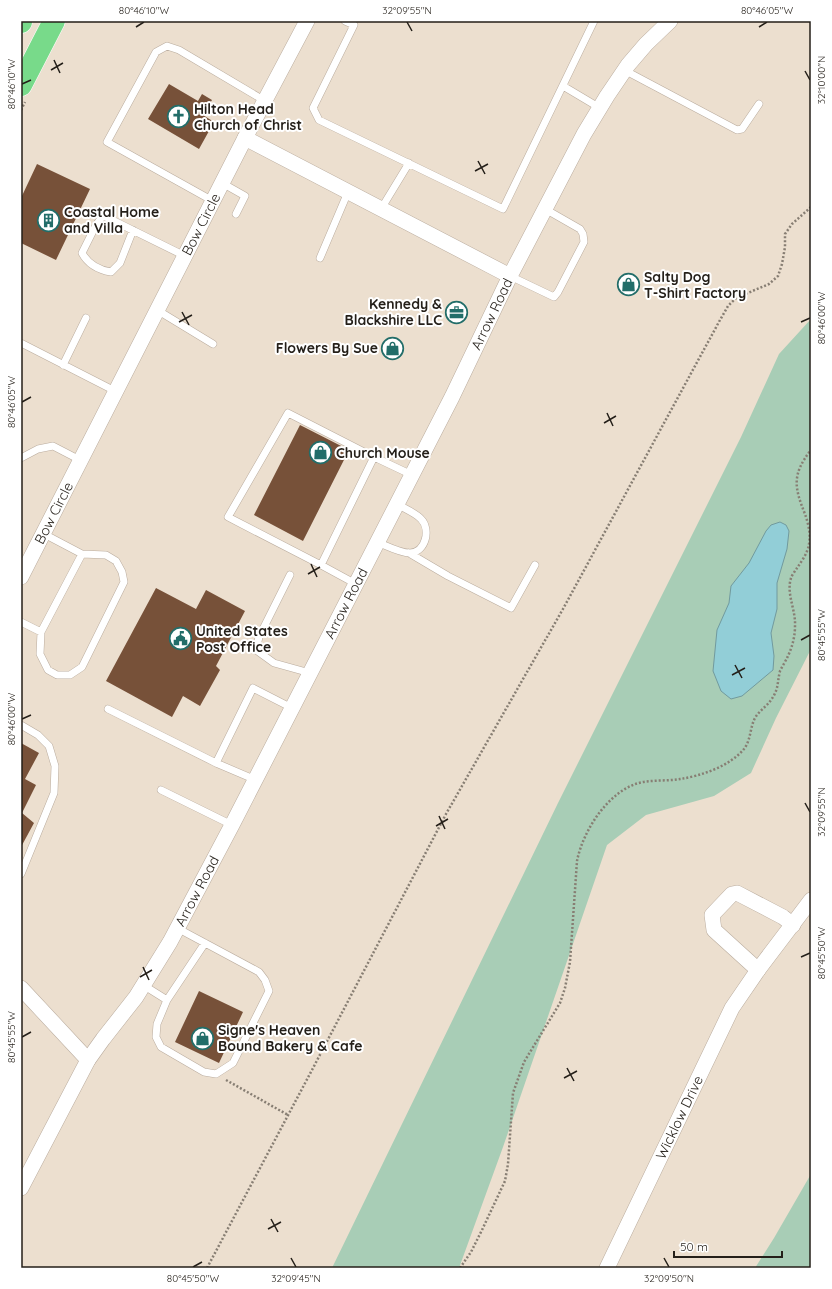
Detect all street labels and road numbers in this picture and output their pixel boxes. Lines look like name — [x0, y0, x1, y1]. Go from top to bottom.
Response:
street label: Bow Circle — [178, 190, 224, 258]
street label: Arrow Road — [467, 275, 517, 353]
street label: Bow Circle — [30, 479, 77, 547]
street label: Arrow Road — [320, 565, 372, 642]
street label: Arrow Road — [171, 853, 223, 929]
street label: Wicklow Drive — [652, 1073, 707, 1162]

